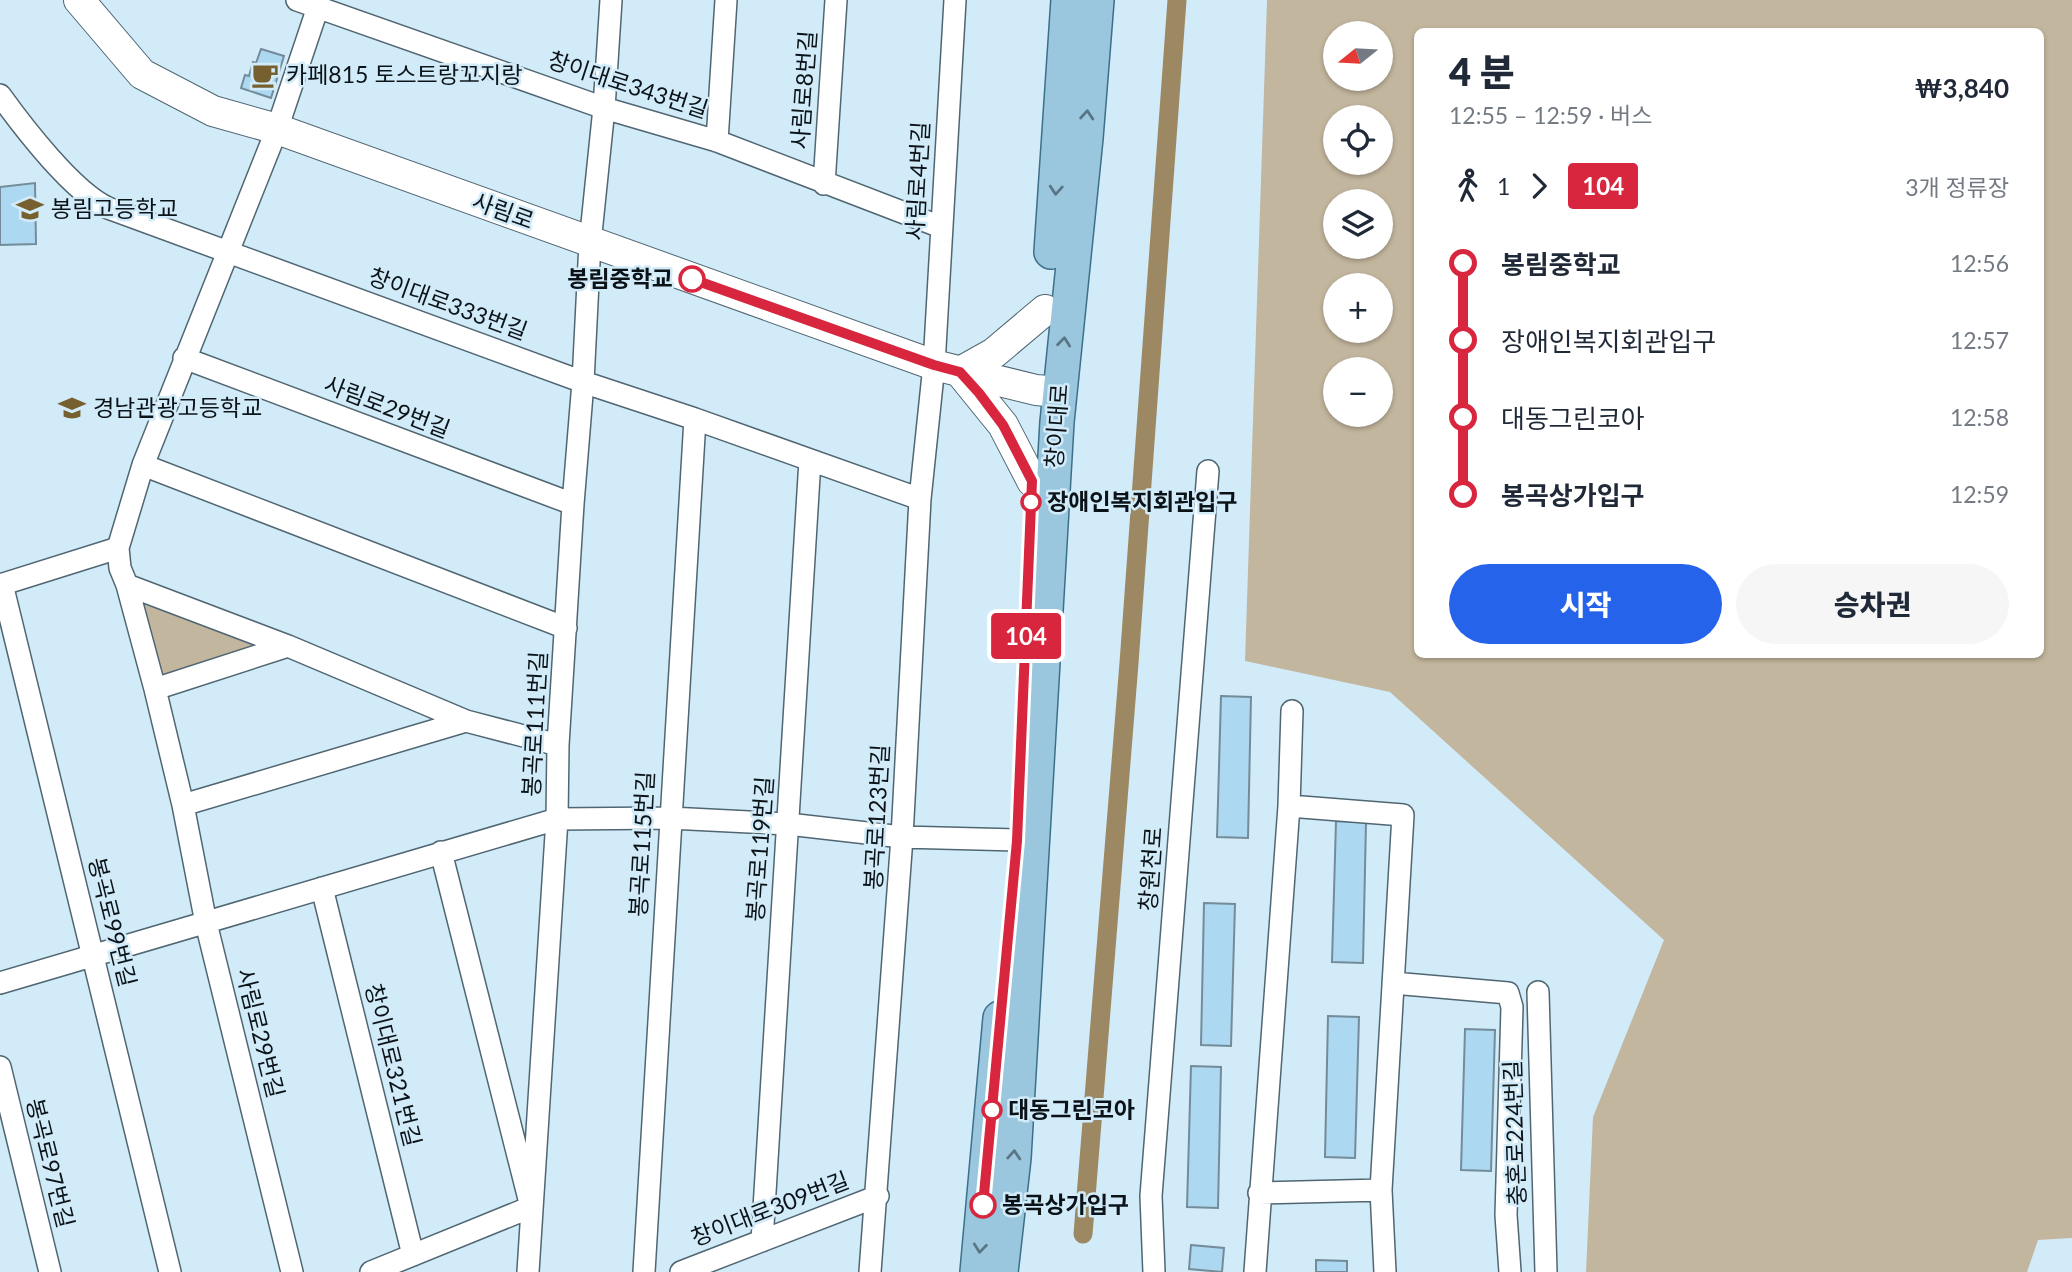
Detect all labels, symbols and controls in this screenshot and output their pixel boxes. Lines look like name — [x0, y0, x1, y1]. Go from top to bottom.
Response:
north arrow — [1323, 21, 1393, 91]
map controls — [1323, 21, 1393, 427]
street label: 사림로8번길 — [785, 30, 821, 150]
street label: 창이대로343번길 — [545, 45, 712, 123]
text: 4 분 — [1449, 48, 1515, 94]
cafe icon: 카페815 토스트랑꼬지랑 — [250, 60, 280, 90]
place label: 카페815 토스트랑꼬지랑 — [286, 60, 522, 88]
text: ₩3,840 — [1915, 72, 2009, 104]
text: 12:55 – 12:59 · 버스 — [1449, 101, 1652, 129]
button: locate — [1323, 105, 1393, 175]
one-way arrow — [1079, 109, 1094, 120]
street label: 사림로4번길 — [900, 121, 934, 241]
icon: walk — [1449, 167, 1487, 205]
icon: forward — [1520, 167, 1558, 205]
text: 104 — [1582, 171, 1624, 200]
text: 1 — [1497, 172, 1510, 200]
text: 3개 정류장 — [1905, 173, 2009, 201]
one-way arrow — [1048, 185, 1063, 196]
street label: 사림로 — [469, 186, 538, 234]
button: layers — [1323, 189, 1393, 259]
school or university icon: 봉림고등학교 — [15, 194, 45, 224]
place label: 봉림고등학교 — [51, 194, 178, 222]
text: 봉림중학교 — [1501, 248, 1621, 280]
text: 12:56 — [1950, 249, 2009, 277]
street label: 창이대로333번길 — [365, 261, 532, 345]
place label: 봉림중학교 — [567, 264, 673, 292]
marker: 봉림중학교 — [679, 266, 705, 292]
button: + — [1323, 273, 1393, 343]
text: 장애인복지회관입구 — [1501, 325, 1716, 357]
text: 12:57 — [1950, 326, 2009, 354]
one-way arrow — [1056, 336, 1071, 347]
button: − — [1323, 357, 1393, 427]
street label: 사림로29번길 — [320, 369, 454, 443]
street label: 창이대로 — [1039, 383, 1073, 469]
school or university icon: 경남관광고등학교 — [57, 393, 87, 423]
place label: 경남관광고등학교 — [93, 393, 262, 421]
text: 대동그린코아 — [1501, 402, 1645, 434]
text: 12:58 — [1950, 403, 2009, 431]
text: 봉곡상가입구 — [1501, 479, 1645, 511]
text: 12:59 — [1950, 480, 2009, 508]
place label: 장애인복지회관입구 — [1047, 487, 1237, 515]
marker: 장애인복지회관입구 — [1021, 492, 1041, 512]
button: 시작 — [1449, 564, 1722, 644]
button: 승차권 — [1736, 564, 2009, 644]
line badge: 104 — [986, 613, 1066, 659]
text: 104 — [1005, 621, 1047, 650]
street label: 봉곡로111번길 — [516, 650, 552, 797]
street label: 봉곡로123번길 — [858, 743, 894, 890]
street label: 봉곡로115번길 — [623, 770, 659, 917]
street label: 봉곡로119번길 — [740, 775, 778, 923]
street label: 창원천로 — [1133, 826, 1167, 912]
street label: 봉곡로99번길 — [83, 854, 143, 989]
street label: 사림로29번길 — [231, 965, 291, 1100]
street label: 창이대로321번길 — [360, 980, 428, 1149]
street label: 충혼로224번길 — [1497, 1060, 1531, 1206]
street label: 봉곡로97번길 — [21, 1095, 81, 1230]
place label: 대동그린코아 — [1008, 1095, 1135, 1123]
marker: 대동그린코아 — [982, 1100, 1002, 1120]
one-way arrow — [1006, 1150, 1021, 1161]
street label: 창이대로309번길 — [687, 1165, 853, 1251]
place label: 봉곡상가입구 — [1002, 1190, 1129, 1218]
marker: 봉곡상가입구 — [970, 1192, 996, 1218]
one-way arrow — [973, 1243, 988, 1254]

